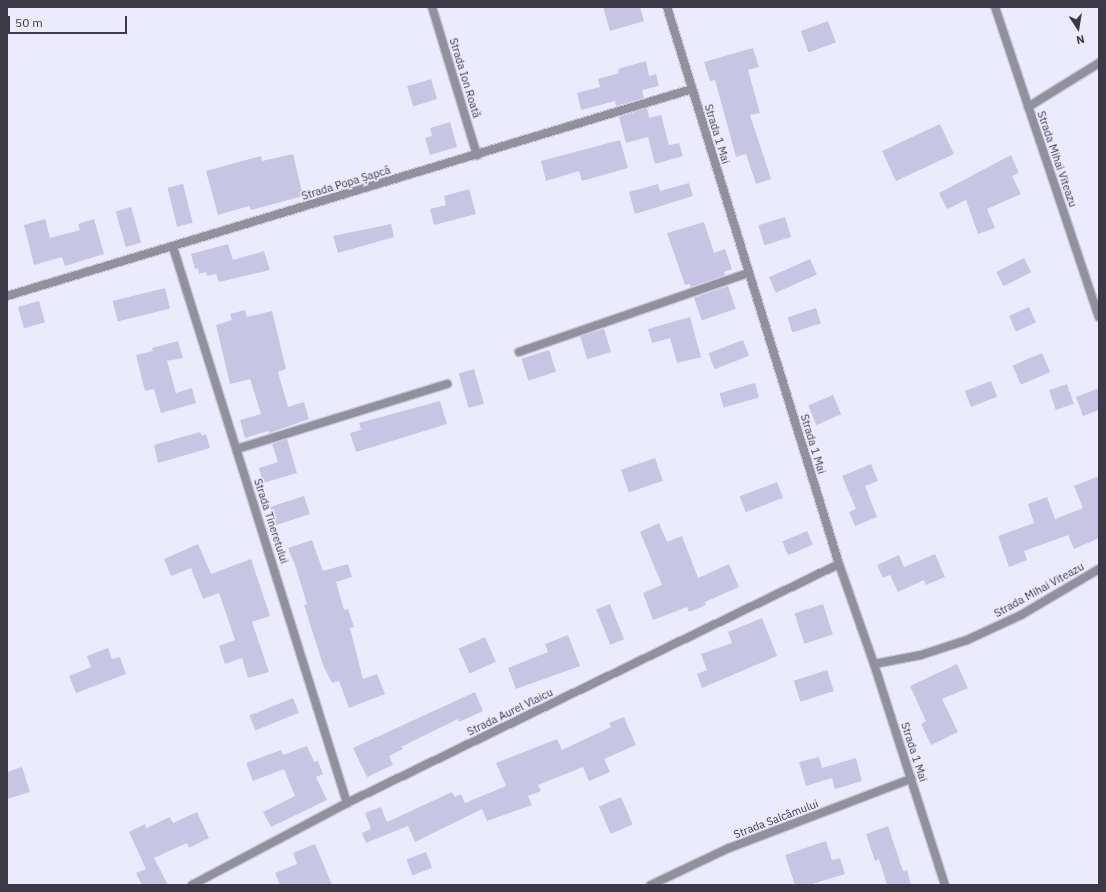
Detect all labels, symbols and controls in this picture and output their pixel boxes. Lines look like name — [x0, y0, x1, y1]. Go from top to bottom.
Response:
scale bar — [10, 8, 129, 34]
north arrow — [1058, 8, 1098, 48]
text: 50 m — [15, 15, 43, 30]
text: N — [1075, 32, 1086, 47]
street label: Strada Ion Roată — [447, 36, 483, 120]
street label: Strada 1 Mai — [702, 103, 732, 165]
street label: Strada Mihai Viteazu — [1034, 109, 1080, 209]
street label: Strada Popa Șapcă — [300, 163, 392, 203]
street label: Strada 1 Mai — [798, 413, 828, 475]
street label: Strada Tineretului — [251, 477, 291, 565]
street label: Strada Mihai Viteazu — [992, 560, 1086, 620]
street label: Strada Aurel Vlaicu — [465, 685, 555, 739]
street label: Strada 1 Mai — [898, 721, 930, 783]
street label: Strada Salcâmului — [732, 797, 820, 841]

